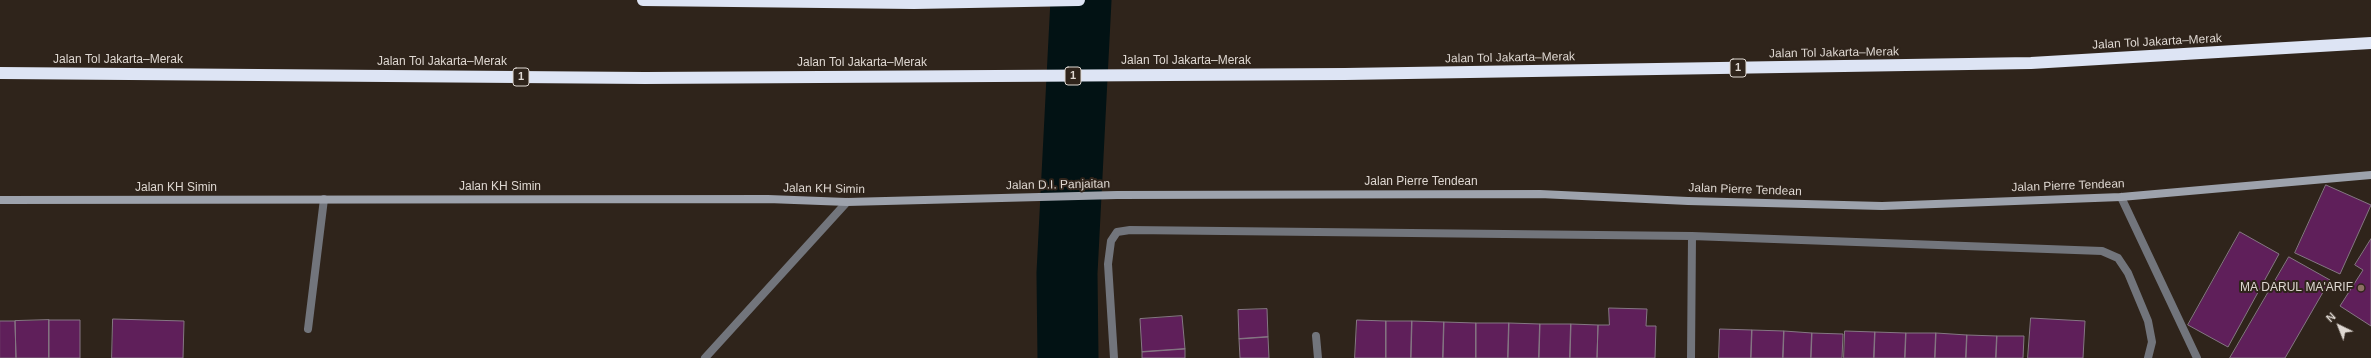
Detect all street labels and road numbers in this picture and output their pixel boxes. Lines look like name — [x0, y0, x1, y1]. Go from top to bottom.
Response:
street label: Jalan Tol Jakarta–Merak — [2092, 31, 2222, 53]
street label: Jalan Tol Jakarta–Merak — [1769, 45, 1899, 61]
street label: Jalan Tol Jakarta–Merak — [1445, 50, 1575, 66]
street label: Jalan Tol Jakarta–Merak — [53, 53, 183, 67]
street label: Jalan Tol Jakarta–Merak — [1121, 54, 1251, 68]
street label: Jalan Tol Jakarta–Merak — [377, 55, 507, 69]
street label: Jalan Tol Jakarta–Merak — [797, 56, 927, 70]
road number: 1 — [1730, 59, 1746, 77]
road number: 1 — [1065, 67, 1081, 85]
road number: 1 — [513, 68, 529, 86]
street label: Jalan Pierre Tendean — [1364, 175, 1478, 189]
street label: Jalan D.I. Panjaitan — [1006, 177, 1110, 193]
street label: Jalan Pierre Tendean — [2011, 177, 2125, 195]
street label: Jalan KH Simin — [459, 180, 541, 194]
street label: Jalan KH Simin — [135, 181, 217, 195]
street label: Jalan KH Simin — [783, 181, 865, 197]
street label: Jalan Pierre Tendean — [1688, 181, 1802, 199]

